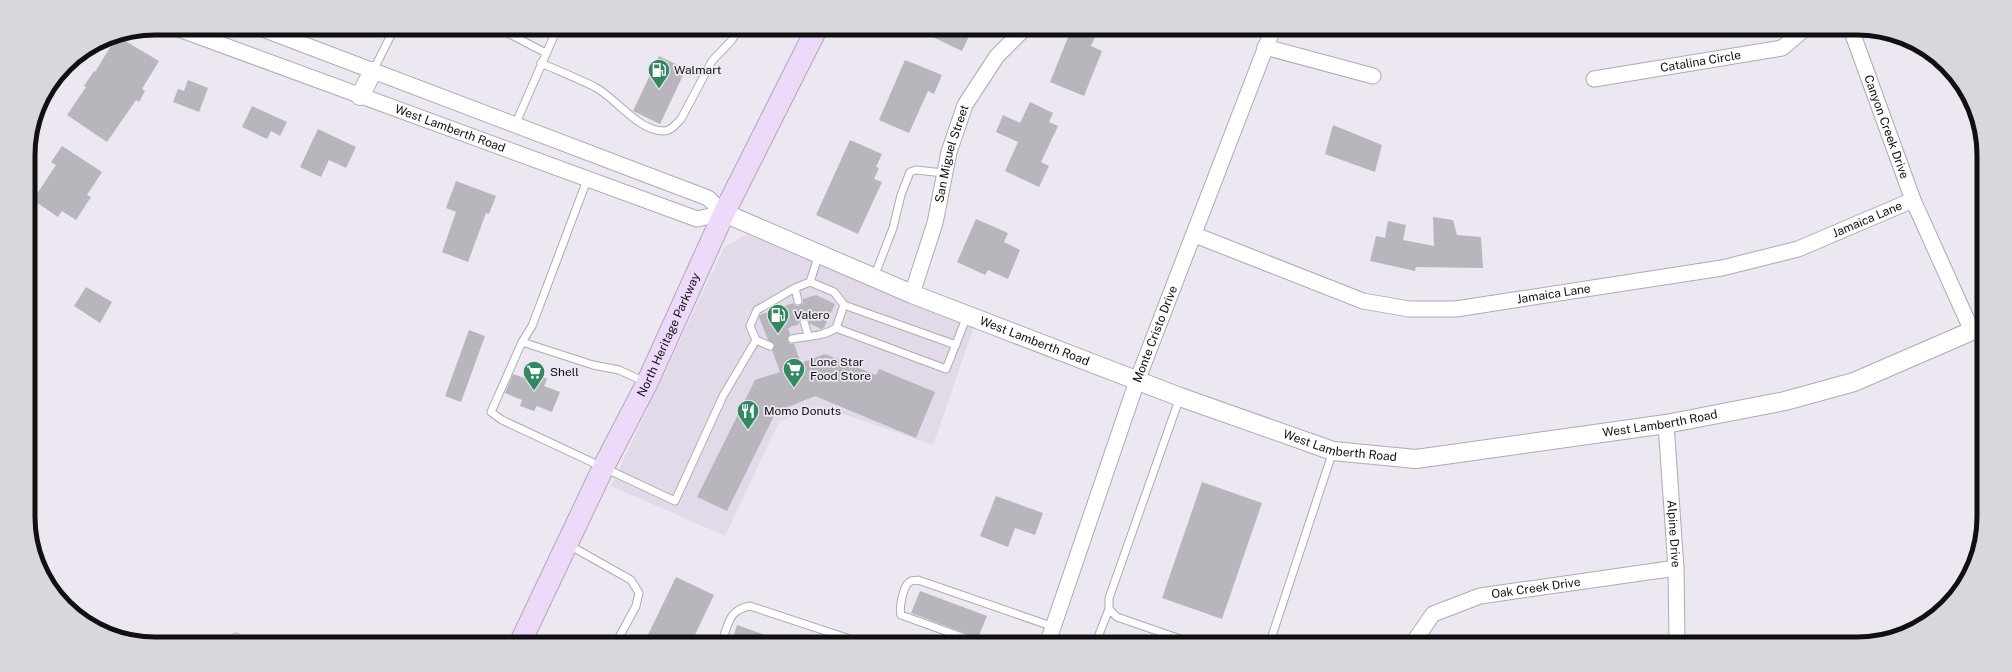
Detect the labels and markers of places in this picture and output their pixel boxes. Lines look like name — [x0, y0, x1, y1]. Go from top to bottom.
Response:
fuel station icon: Walmart — [646, 57, 672, 90]
place label: Walmart — [674, 63, 722, 77]
fuel station icon: Valero — [765, 302, 791, 335]
place label: Valero — [794, 308, 830, 322]
place label: Lone Star Food Store — [810, 355, 871, 383]
supermarket icon: Lone Star Food Store — [781, 356, 807, 389]
supermarket icon: Shell — [521, 359, 547, 392]
place label: Shell — [550, 365, 579, 379]
restaurant icon: Momo Donuts — [735, 398, 761, 431]
place label: Momo Donuts — [764, 404, 841, 418]

